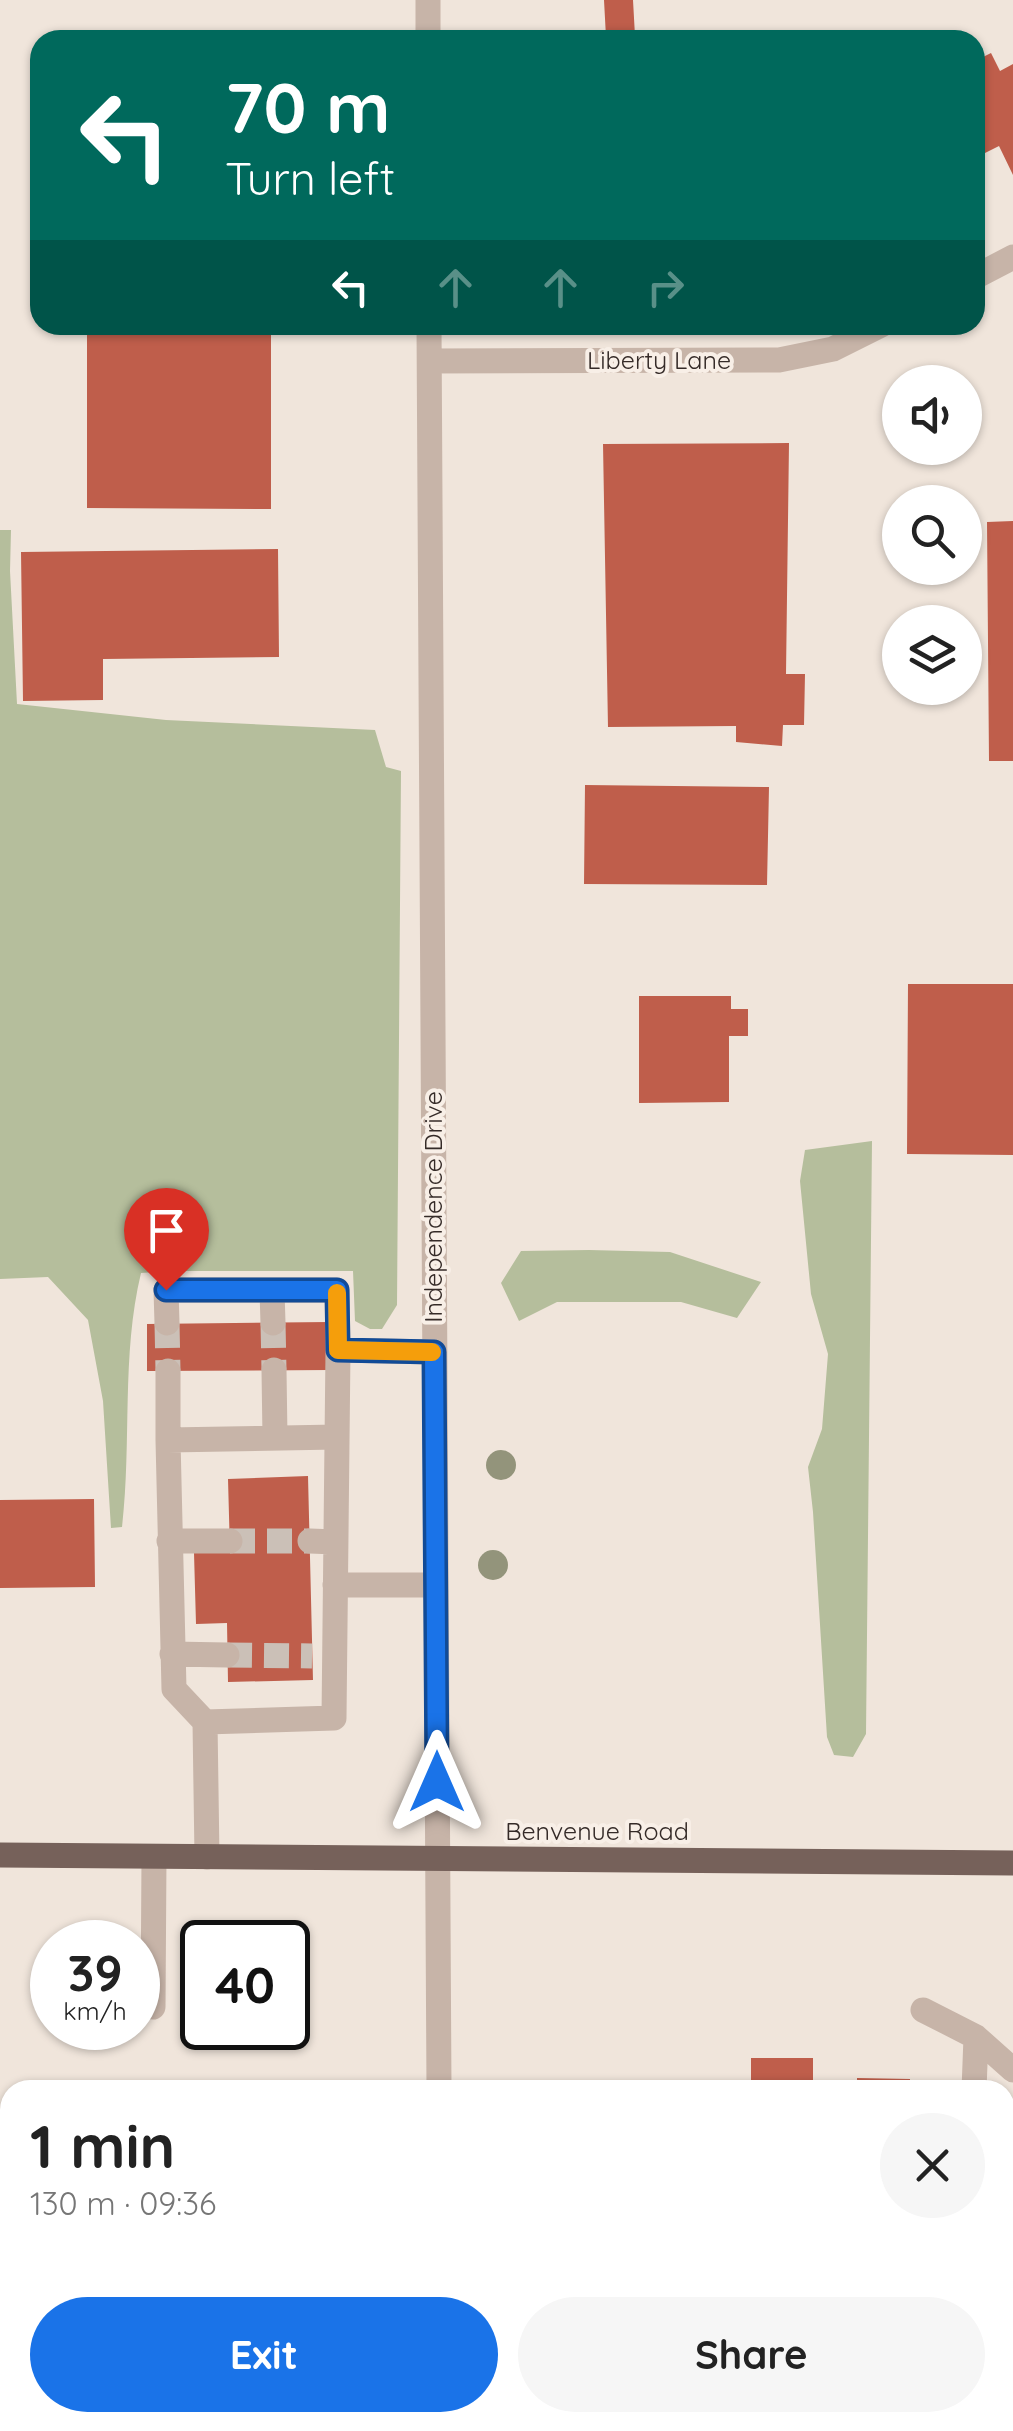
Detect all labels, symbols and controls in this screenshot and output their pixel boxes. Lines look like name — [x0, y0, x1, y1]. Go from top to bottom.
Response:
text: 70 m — [225, 63, 391, 151]
icon: left — [60, 70, 190, 200]
text: Turn left — [225, 150, 395, 206]
icon: left — [323, 260, 378, 315]
icon: ahead — [428, 260, 483, 315]
icon: ahead — [533, 260, 588, 315]
icon: right — [638, 260, 693, 315]
street label: Liberty Lane — [587, 344, 731, 375]
map controls — [882, 365, 982, 705]
button: sound — [882, 365, 982, 465]
button: search — [882, 485, 982, 585]
button: layers — [882, 605, 982, 705]
street label: Independence Drive — [417, 1091, 448, 1323]
pin — [124, 1188, 209, 1291]
icon: arrive — [139, 1203, 194, 1258]
position arrow — [385, 1730, 489, 1834]
street label: Benvenue Road — [505, 1815, 689, 1846]
speed limit sign: 40 — [180, 1920, 310, 2050]
text: 39 — [67, 1941, 123, 2004]
text: km/h — [63, 1995, 127, 2026]
text: 1 min — [30, 2108, 175, 2183]
button: close — [880, 2113, 985, 2218]
text: 130 m · 09:36 — [30, 2183, 216, 2223]
button: Exit — [30, 2297, 498, 2412]
button: Share — [518, 2297, 985, 2412]

